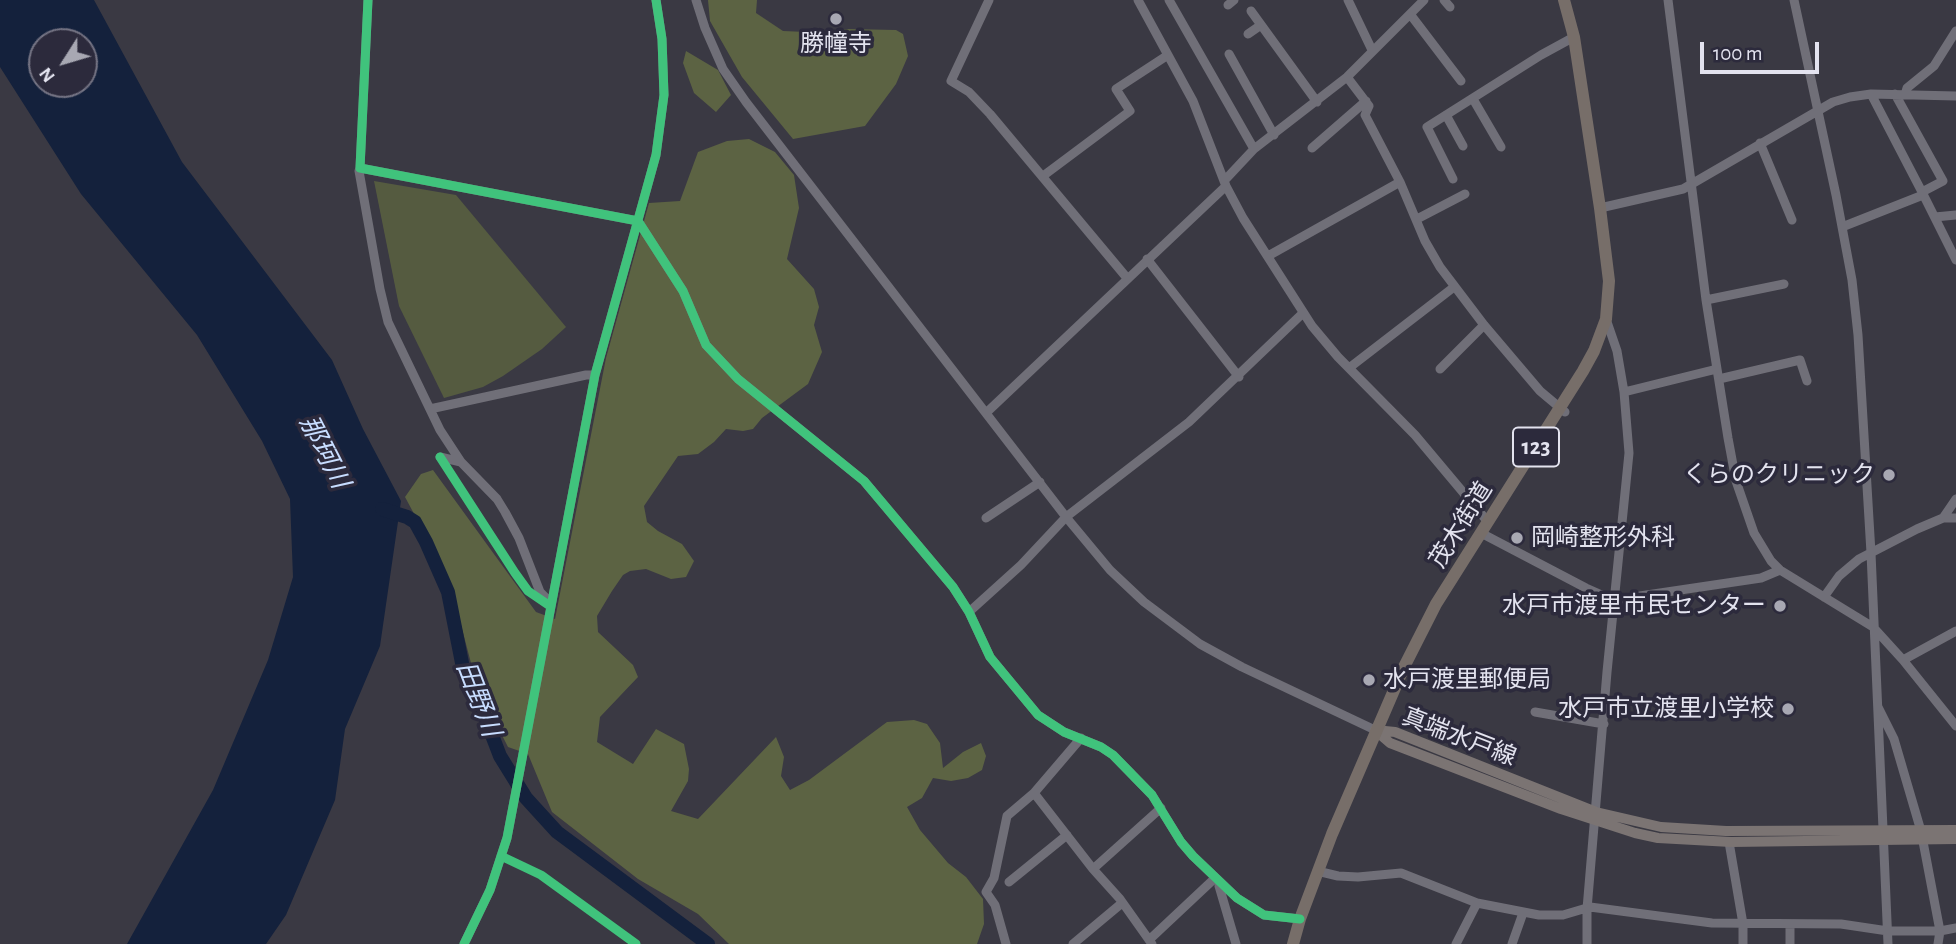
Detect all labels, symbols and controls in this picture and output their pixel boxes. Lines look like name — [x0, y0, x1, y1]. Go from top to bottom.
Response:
marker: 勝幢寺 — [828, 11, 844, 27]
north arrow — [28, 28, 98, 98]
scale bar — [1704, 28, 1823, 72]
place label: 勝幢寺 — [800, 30, 872, 58]
text: 100 m — [1713, 43, 1763, 64]
text: N — [36, 64, 59, 86]
water label: 那珂川 — [292, 410, 356, 494]
road number: 123 — [1513, 428, 1559, 466]
place label: くらのクリニック — [1683, 461, 1875, 489]
marker: くらのクリニック — [1881, 467, 1897, 483]
street label: 茂木街道 — [1423, 477, 1499, 573]
place label: 岡崎整形外科 — [1531, 524, 1675, 552]
marker: 岡崎整形外科 — [1509, 530, 1525, 546]
place label: 水戸市渡里市民センター — [1502, 592, 1766, 620]
marker: 水戸市渡里市民センター — [1772, 598, 1788, 614]
water label: 田野川 — [449, 657, 507, 741]
place label: 水戸渡里郵便局 — [1383, 666, 1551, 694]
marker: 水戸渡里郵便局 — [1361, 672, 1377, 688]
place label: 水戸市立渡里小学校 — [1558, 695, 1774, 723]
marker: 水戸市立渡里小学校 — [1780, 701, 1796, 717]
street label: 真端水戸線 — [1398, 702, 1520, 772]

